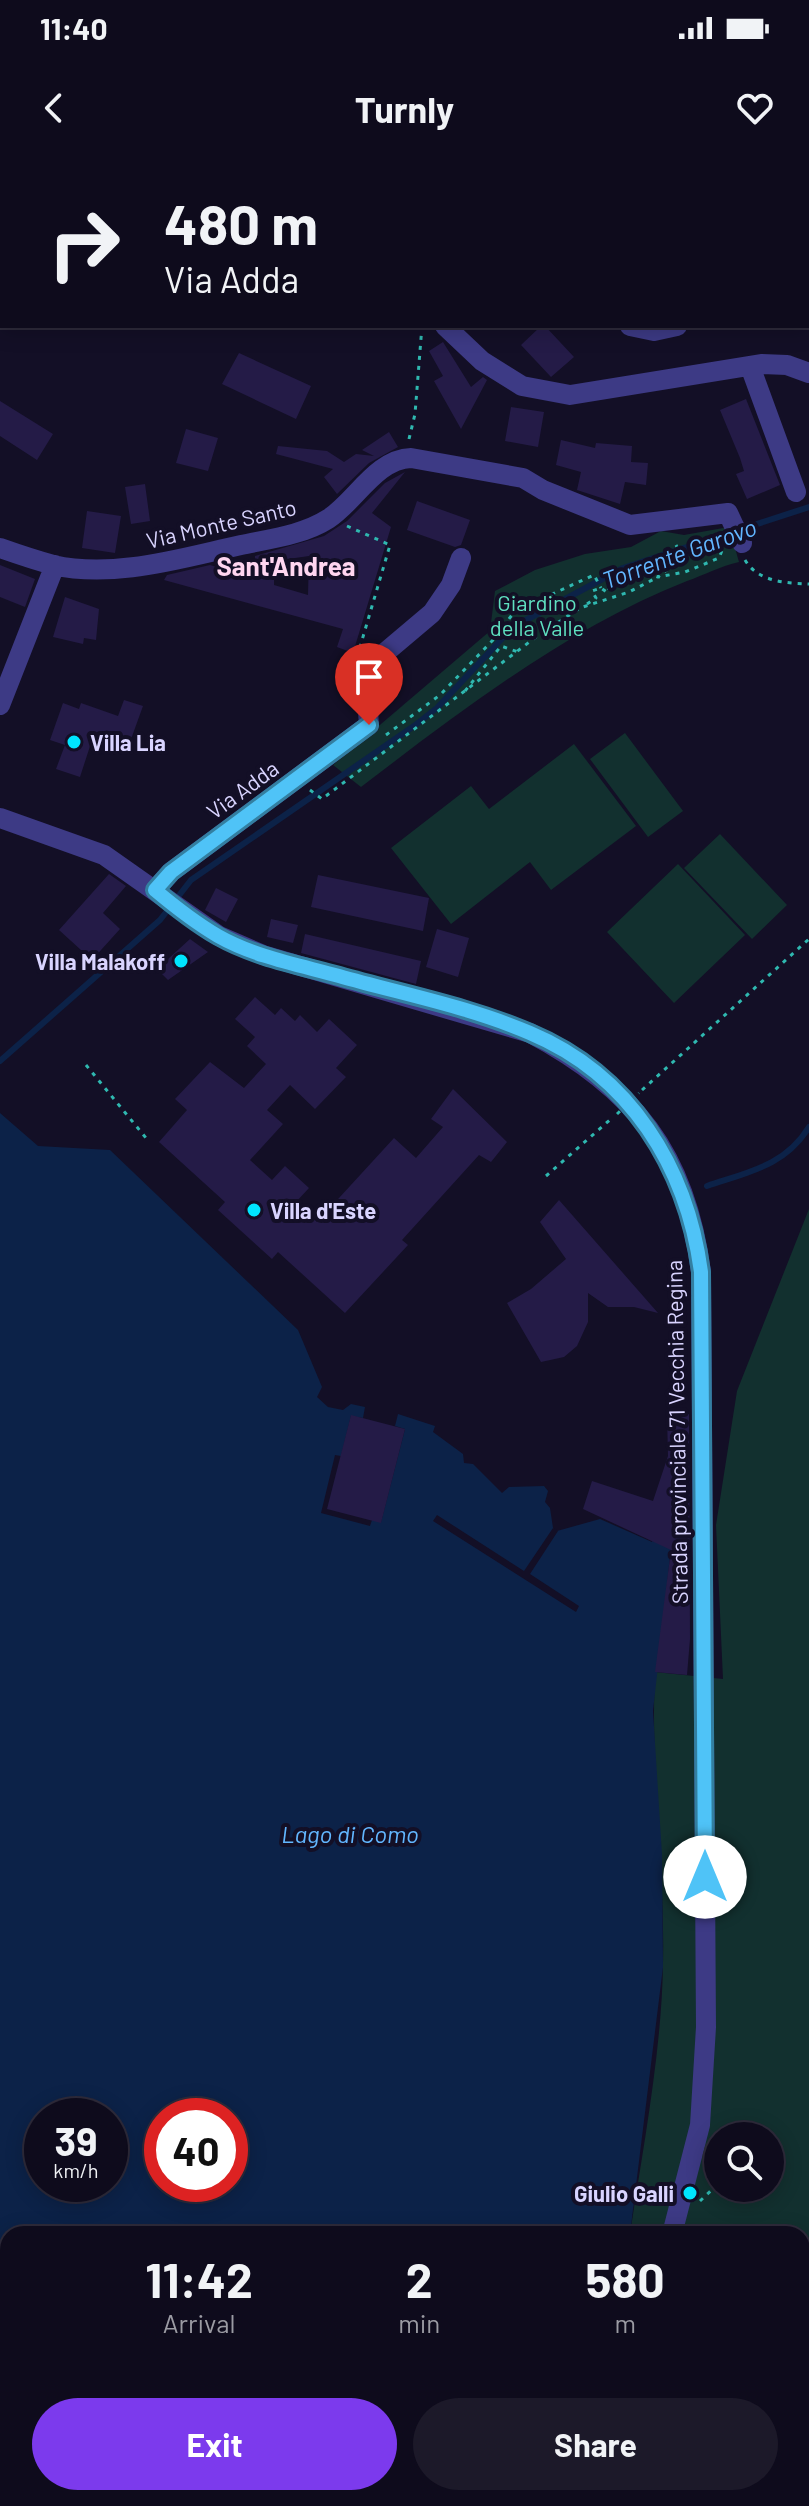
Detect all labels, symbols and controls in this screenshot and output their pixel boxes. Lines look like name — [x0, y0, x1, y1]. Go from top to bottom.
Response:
text: 11:40 — [40, 10, 108, 46]
icon: back — [32, 86, 76, 130]
icon: heart — [733, 86, 777, 130]
text: Turnly — [355, 87, 454, 130]
text: 480 m — [164, 189, 318, 256]
icon: right — [32, 192, 136, 296]
text: Via Adda — [164, 257, 299, 300]
street label: Via Monte Santo — [143, 493, 299, 553]
water label: Torrente Garovo — [598, 512, 760, 594]
district label: Sant'Andrea — [217, 550, 355, 581]
park label: Giardino della Valle — [490, 589, 584, 640]
pin — [335, 643, 403, 725]
icon: arrive — [347, 655, 391, 699]
place label: Villa Lia — [90, 729, 166, 755]
marker: Villa Lia — [65, 733, 83, 751]
street label: Via Adda — [201, 754, 283, 824]
place label: Villa Malakoff — [35, 948, 165, 974]
marker: Villa Malakoff — [172, 952, 190, 970]
place label: Villa d'Este — [270, 1197, 376, 1223]
marker: Villa d'Este — [245, 1201, 263, 1219]
street label: Strada provinciale 71 Vecchia Regina — [660, 1260, 692, 1604]
water label: Lago di Como — [281, 1819, 419, 1848]
position arrow — [663, 1835, 747, 1919]
speed limit sign: 40 — [144, 2098, 248, 2202]
text: 39 — [55, 2116, 97, 2164]
map controls — [704, 2122, 784, 2202]
button: search — [704, 2122, 784, 2202]
text: km/h — [53, 2158, 99, 2182]
place label: Giulio Galli — [574, 2180, 674, 2206]
marker: Giulio Galli — [681, 2184, 699, 2202]
text: 11:42 — [145, 2250, 253, 2308]
text: 2 — [406, 2250, 433, 2308]
text: 580 — [586, 2250, 665, 2308]
text: Arrival — [163, 2307, 235, 2338]
text: min — [398, 2307, 440, 2338]
text: m — [614, 2307, 636, 2338]
button: Exit — [32, 2398, 397, 2490]
button: Share — [413, 2398, 778, 2490]

